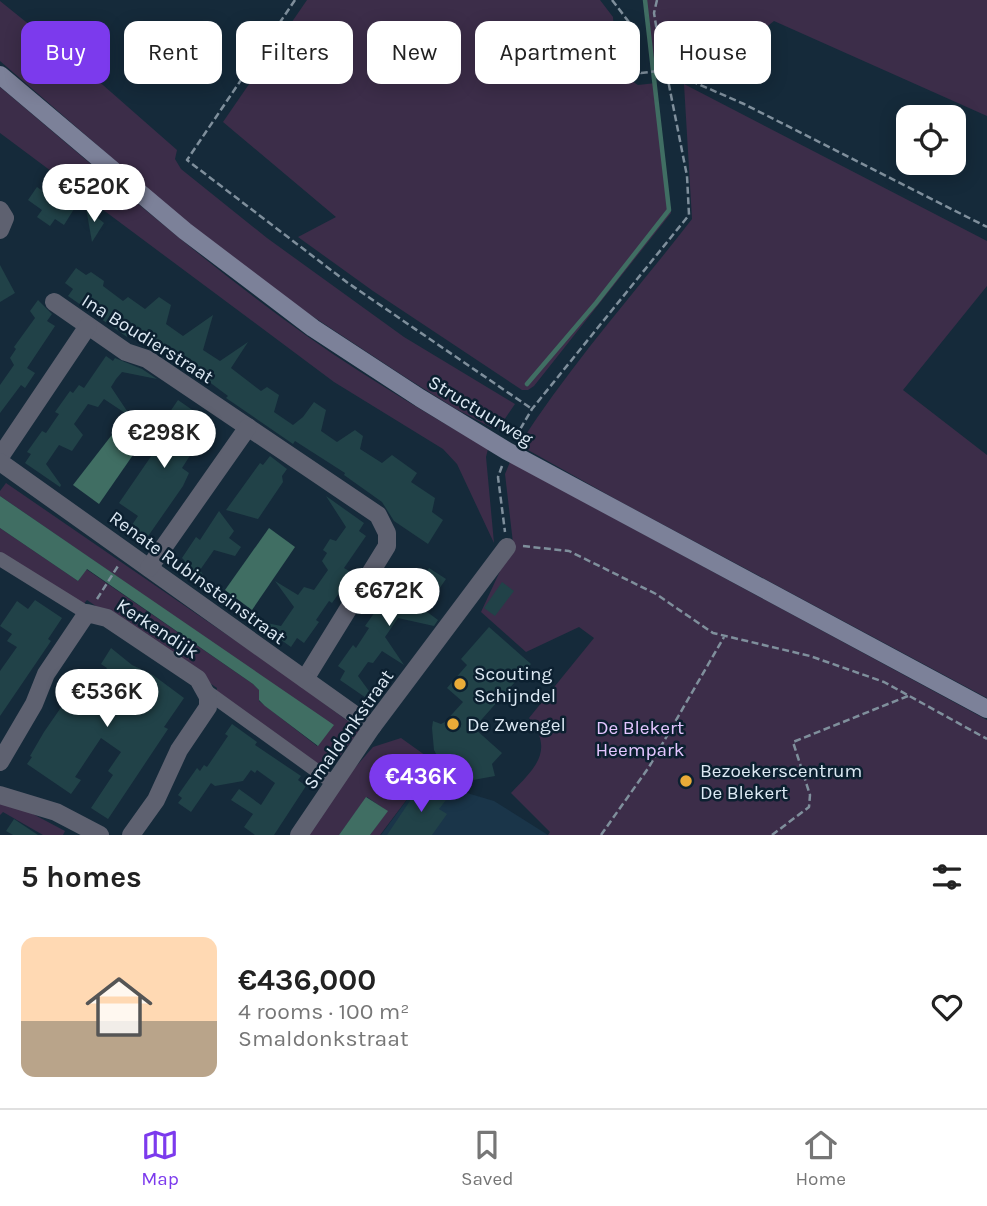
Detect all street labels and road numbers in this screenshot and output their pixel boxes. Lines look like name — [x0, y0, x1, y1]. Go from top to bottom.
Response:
street label: Ina Boudierstraat — [78, 289, 217, 388]
street label: Structuurweg — [424, 371, 537, 451]
street label: Renate Rubinsteinstraat — [105, 507, 290, 649]
street label: Kerkendijk — [112, 594, 203, 664]
street label: Smaldonkstraat — [299, 666, 398, 794]

